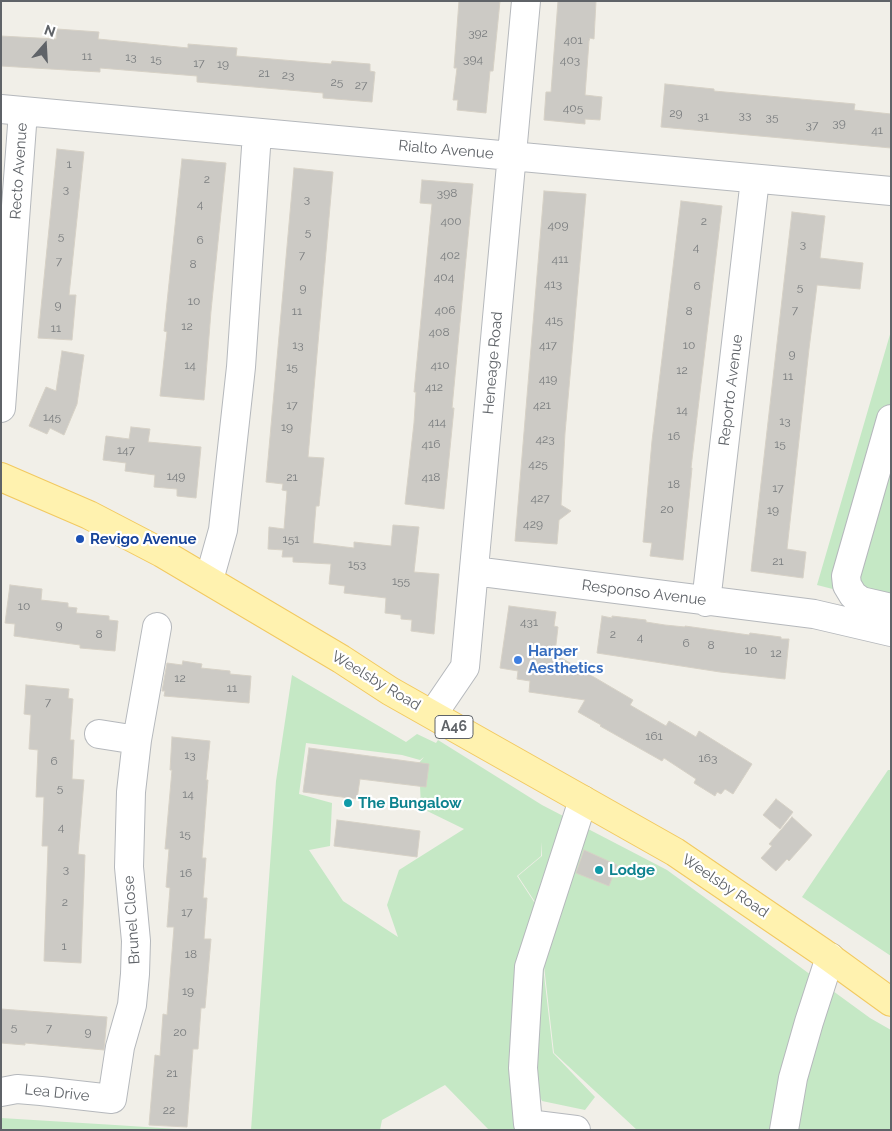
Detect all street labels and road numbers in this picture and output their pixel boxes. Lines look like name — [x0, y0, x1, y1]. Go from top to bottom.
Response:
street label: Recto Avenue — [7, 122, 31, 220]
street label: Rialto Avenue — [398, 137, 494, 163]
street label: Heneage Road — [480, 311, 506, 415]
street label: Reporto Avenue — [715, 333, 747, 447]
street label: Responso Avenue — [581, 576, 707, 610]
street label: Weelsby Road — [328, 647, 424, 715]
road number: A46 — [435, 716, 473, 739]
street label: Weelsby Road — [678, 850, 772, 922]
street label: Brunel Close — [120, 875, 144, 965]
street label: Lea Drive — [24, 1081, 90, 1105]

